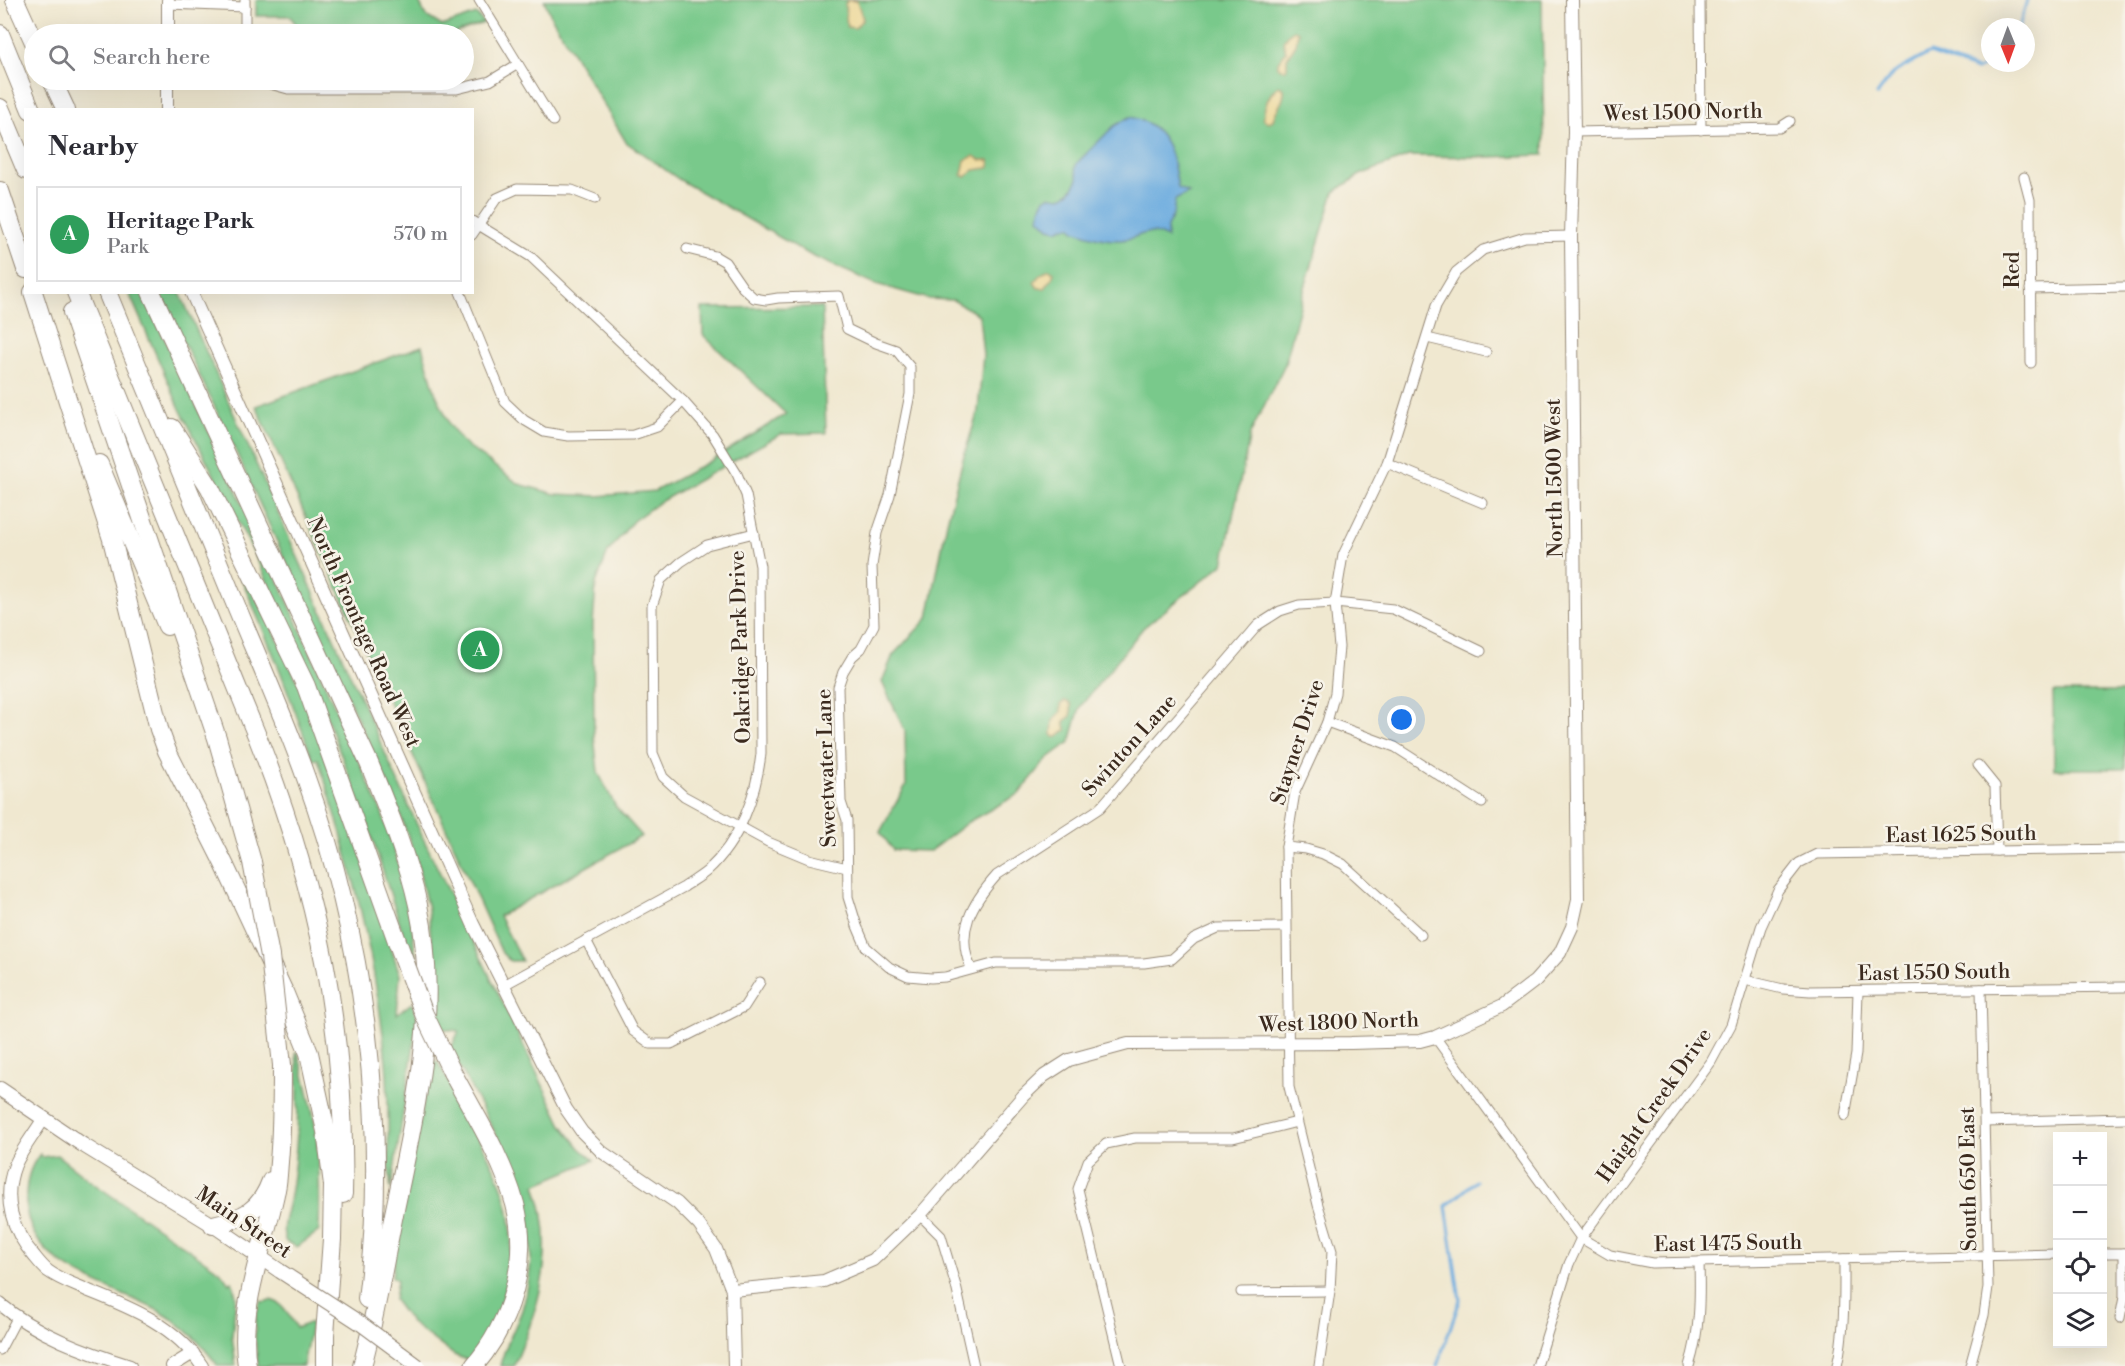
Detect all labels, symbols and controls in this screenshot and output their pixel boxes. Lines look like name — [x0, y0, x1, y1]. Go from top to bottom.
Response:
north arrow — [1981, 18, 2035, 72]
search box — [24, 24, 474, 90]
icon: search — [45, 41, 78, 74]
text: Search here — [93, 44, 210, 71]
street label: West 1500 North — [1602, 99, 1763, 127]
text: Nearby — [48, 131, 138, 163]
text: Heritage Park — [107, 208, 254, 235]
text: A — [62, 222, 77, 247]
text: 570 m — [393, 222, 448, 247]
text: Park — [107, 235, 149, 260]
street label: Red — [2000, 251, 2026, 288]
street label: North 1500 West — [1541, 398, 1569, 558]
street label: North Frontage Road West — [300, 513, 426, 752]
street label: Oakridge Park Drive — [725, 550, 757, 744]
pin: A — [460, 628, 500, 672]
street label: Stayner Drive — [1265, 676, 1330, 808]
street label: Sweetwater Lane — [811, 688, 843, 848]
street label: Swinton Lane — [1077, 689, 1183, 802]
your location — [1387, 705, 1416, 734]
street label: East 1625 South — [1885, 821, 2037, 849]
street label: East 1550 South — [1857, 959, 2011, 987]
street label: West 1800 North — [1258, 1007, 1420, 1039]
street label: Haight Creek Drive — [1592, 1023, 1718, 1188]
street label: South 650 East — [1955, 1106, 1983, 1252]
map controls — [2053, 1132, 2107, 1348]
button: + — [2053, 1132, 2107, 1186]
street label: Main Street — [191, 1181, 297, 1265]
button: − — [2053, 1186, 2107, 1240]
street label: East 1475 South — [1654, 1230, 1803, 1258]
button: locate — [2053, 1240, 2107, 1294]
button: layers — [2053, 1294, 2107, 1348]

